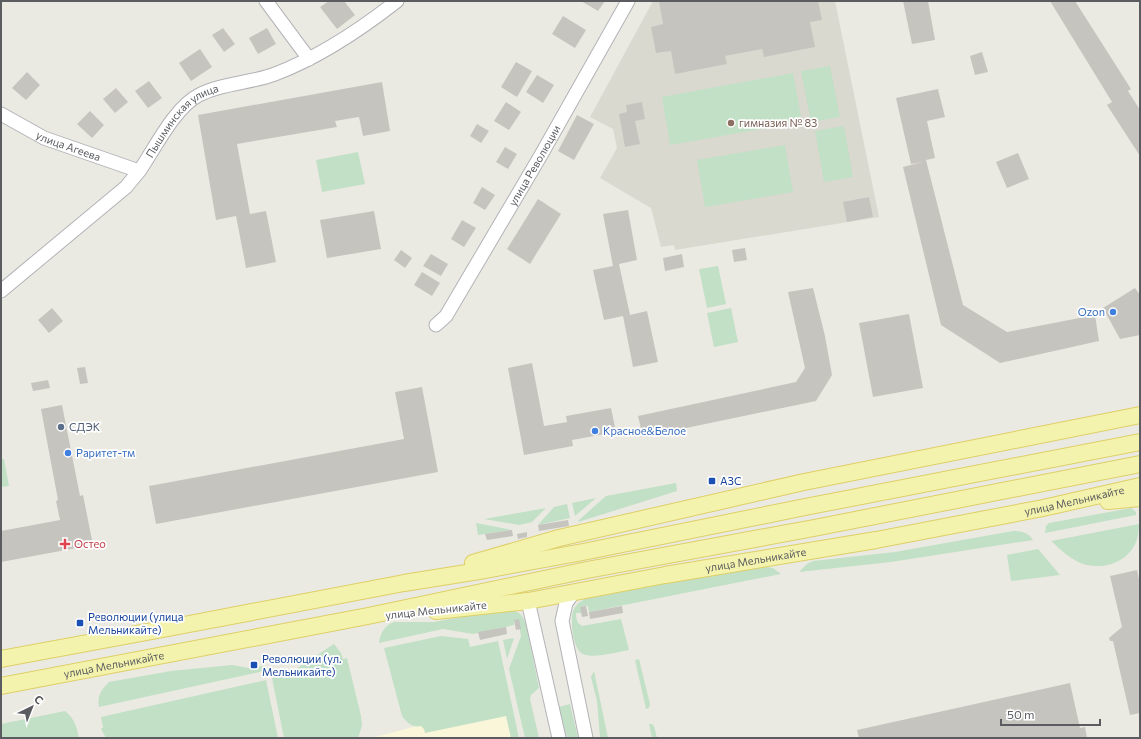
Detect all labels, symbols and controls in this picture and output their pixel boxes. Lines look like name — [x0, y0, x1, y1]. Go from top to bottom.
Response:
street label: Пышминская улица — [143, 81, 220, 160]
place label: гимназия № 83 — [739, 116, 817, 129]
marker: гимназия № 83 — [726, 118, 736, 128]
street label: улица Революции — [505, 123, 563, 208]
street label: улица Агеева — [34, 128, 103, 163]
place label: Ozon — [1078, 305, 1105, 318]
marker: Ozon — [1108, 307, 1118, 317]
place label: СДЭК — [69, 420, 101, 433]
marker: СДЭК — [56, 422, 66, 432]
place label: Красное&Белое — [603, 424, 686, 437]
marker: Красное&Белое — [590, 426, 600, 436]
place label: Раритет-тм — [76, 446, 135, 459]
marker: Раритет-тм — [63, 448, 73, 458]
place label: АЗС — [720, 474, 741, 487]
marker: АЗС — [707, 476, 717, 486]
street label: улица Мельникайте — [1023, 483, 1126, 517]
place label: Остео — [74, 537, 106, 550]
marker: Остео — [59, 538, 71, 550]
street label: улица Мельникайте — [704, 545, 807, 574]
street label: улица Мельникайте — [385, 598, 487, 621]
place label: Революции (улица Мельникайте) — [88, 610, 183, 636]
marker: Революции (улица Мельникайте) — [75, 618, 85, 628]
street label: улица Мельникайте — [63, 648, 165, 680]
place label: Революции (ул. Мельникайте) — [262, 652, 342, 678]
marker: Революции (ул. Мельникайте) — [249, 660, 259, 670]
north arrow — [12, 687, 52, 727]
text: С — [32, 692, 47, 707]
scale bar — [1001, 701, 1100, 727]
text: 50 m — [1007, 707, 1035, 721]

